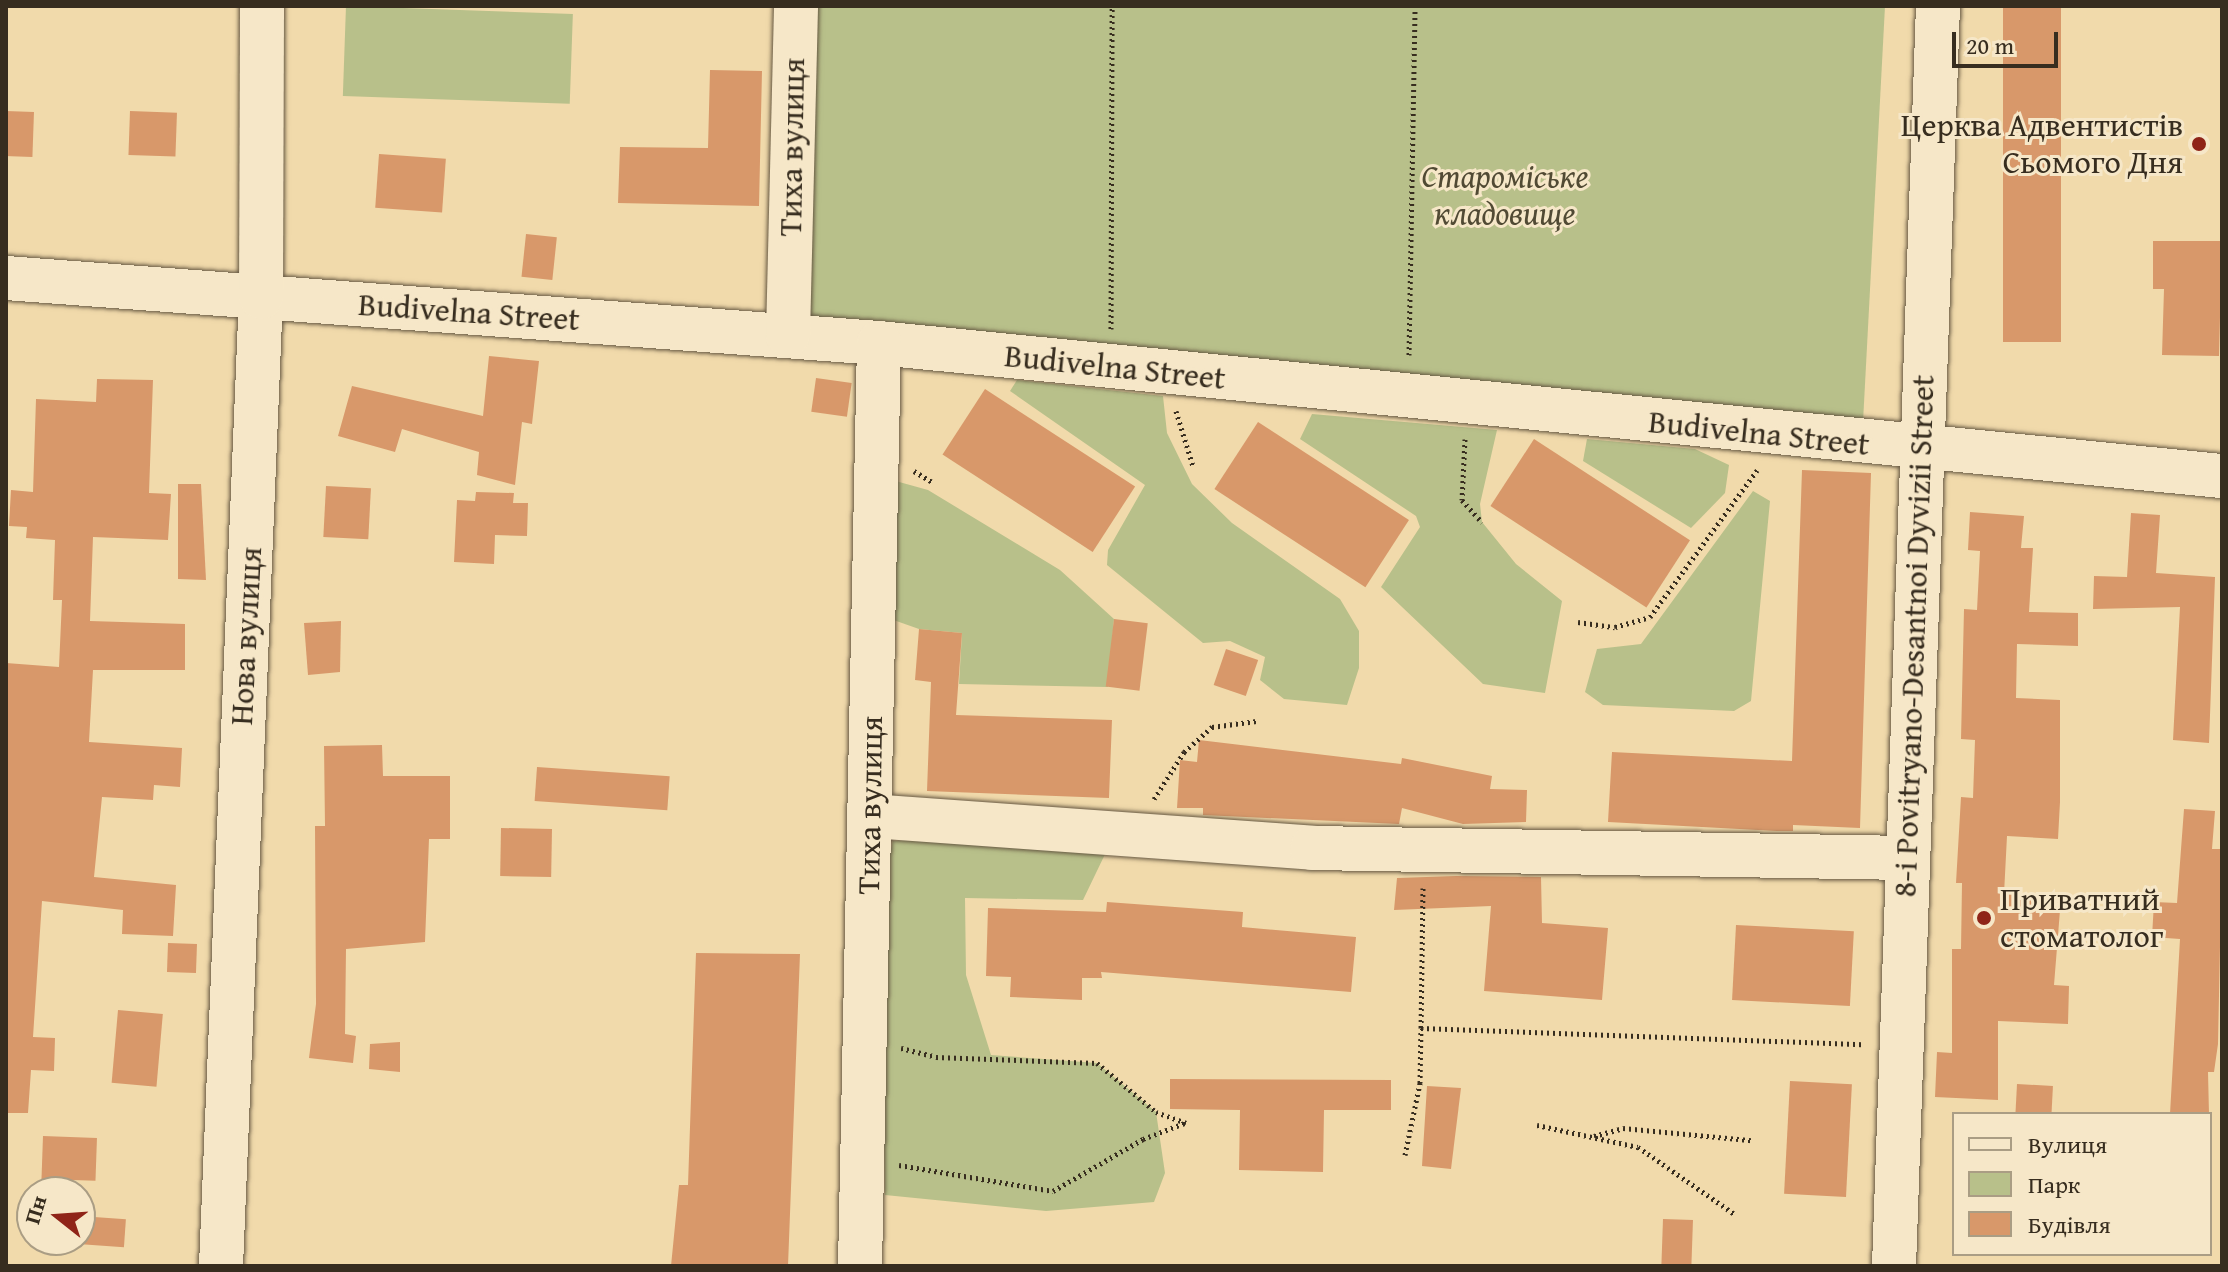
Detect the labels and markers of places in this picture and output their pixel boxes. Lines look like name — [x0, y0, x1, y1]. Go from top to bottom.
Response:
place label: Церква Адвентистів Сьомого Дня — [1901, 107, 2183, 182]
marker: Церква Адвентистів Сьомого Дня — [2190, 135, 2208, 153]
place label: Приватний стоматолог — [2000, 881, 2163, 956]
marker: Приватний стоматолог — [1975, 909, 1993, 927]

